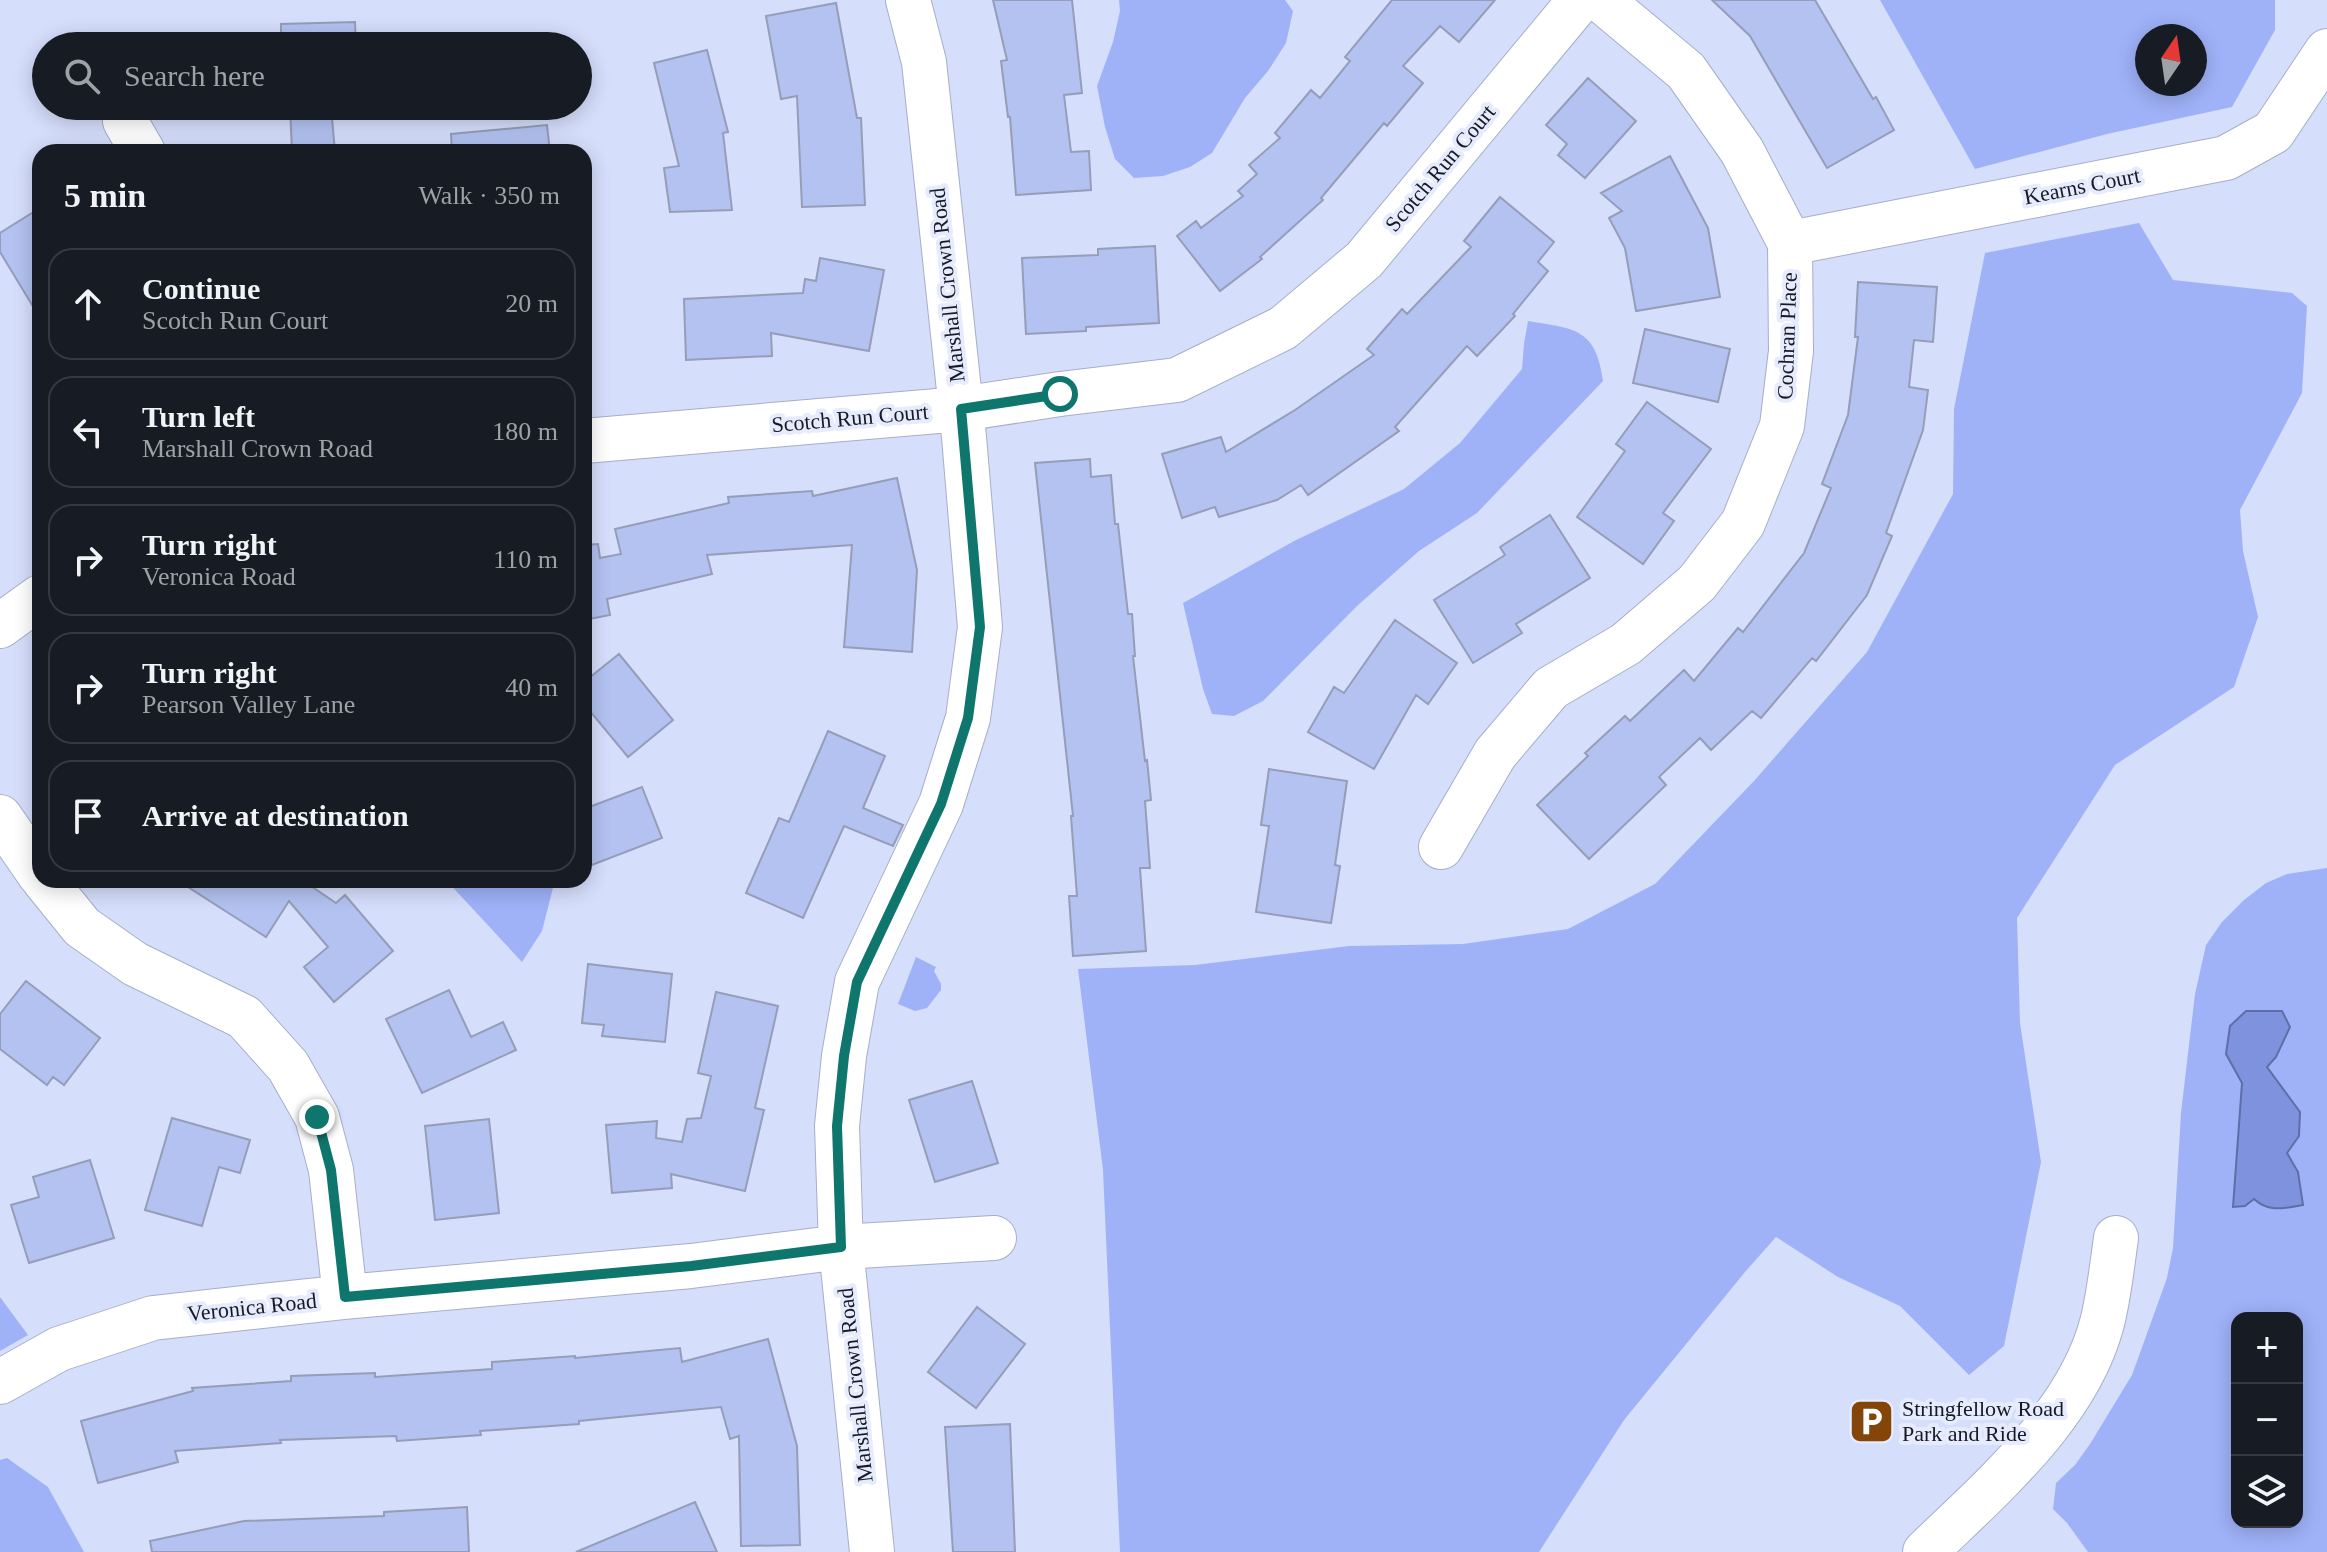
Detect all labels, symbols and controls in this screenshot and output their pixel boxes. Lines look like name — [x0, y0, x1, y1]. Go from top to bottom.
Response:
north arrow — [2135, 24, 2207, 96]
search box — [32, 32, 592, 120]
icon: search — [60, 54, 104, 98]
text: Search here — [124, 59, 265, 92]
street label: Scotch Run Court — [1380, 100, 1500, 236]
street label: Kearns Court — [2022, 162, 2142, 210]
text: 5 min — [64, 177, 146, 214]
text: Walk · 350 m — [418, 181, 560, 210]
street label: Marshall Crown Road — [924, 186, 970, 384]
text: Continue — [142, 272, 260, 305]
street label: Cochran Place — [1772, 272, 1802, 400]
icon: ahead — [66, 282, 110, 326]
text: 20 m — [505, 289, 558, 318]
text: Scotch Run Court — [142, 306, 328, 335]
route start — [1042, 376, 1078, 412]
street label: Scotch Run Court — [770, 399, 930, 437]
text: Turn left — [142, 400, 255, 433]
icon: left — [66, 410, 110, 454]
text: 180 m — [492, 417, 558, 446]
text: Marshall Crown Road — [142, 434, 373, 463]
text: Turn right — [142, 528, 277, 561]
icon: right — [66, 538, 110, 582]
text: 110 m — [493, 545, 558, 574]
text: Veronica Road — [142, 562, 296, 591]
text: Turn right — [142, 656, 277, 689]
icon: right — [66, 666, 110, 710]
text: 40 m — [505, 673, 558, 702]
text: Pearson Valley Lane — [142, 690, 355, 719]
icon: arrive — [66, 794, 110, 838]
text: Arrive at destination — [142, 799, 409, 832]
route end — [299, 1099, 335, 1135]
street label: Marshall Crown Road — [832, 1286, 878, 1484]
street label: Veronica Road — [186, 1288, 318, 1326]
map controls — [2231, 1312, 2303, 1528]
button: + — [2231, 1312, 2303, 1384]
button: − — [2231, 1384, 2303, 1456]
place label: Stringfellow Road Park and Ride — [1902, 1396, 2064, 1446]
parking icon: Stringfellow Road Park and Ride — [1847, 1397, 1895, 1445]
button: layers — [2231, 1456, 2303, 1528]

